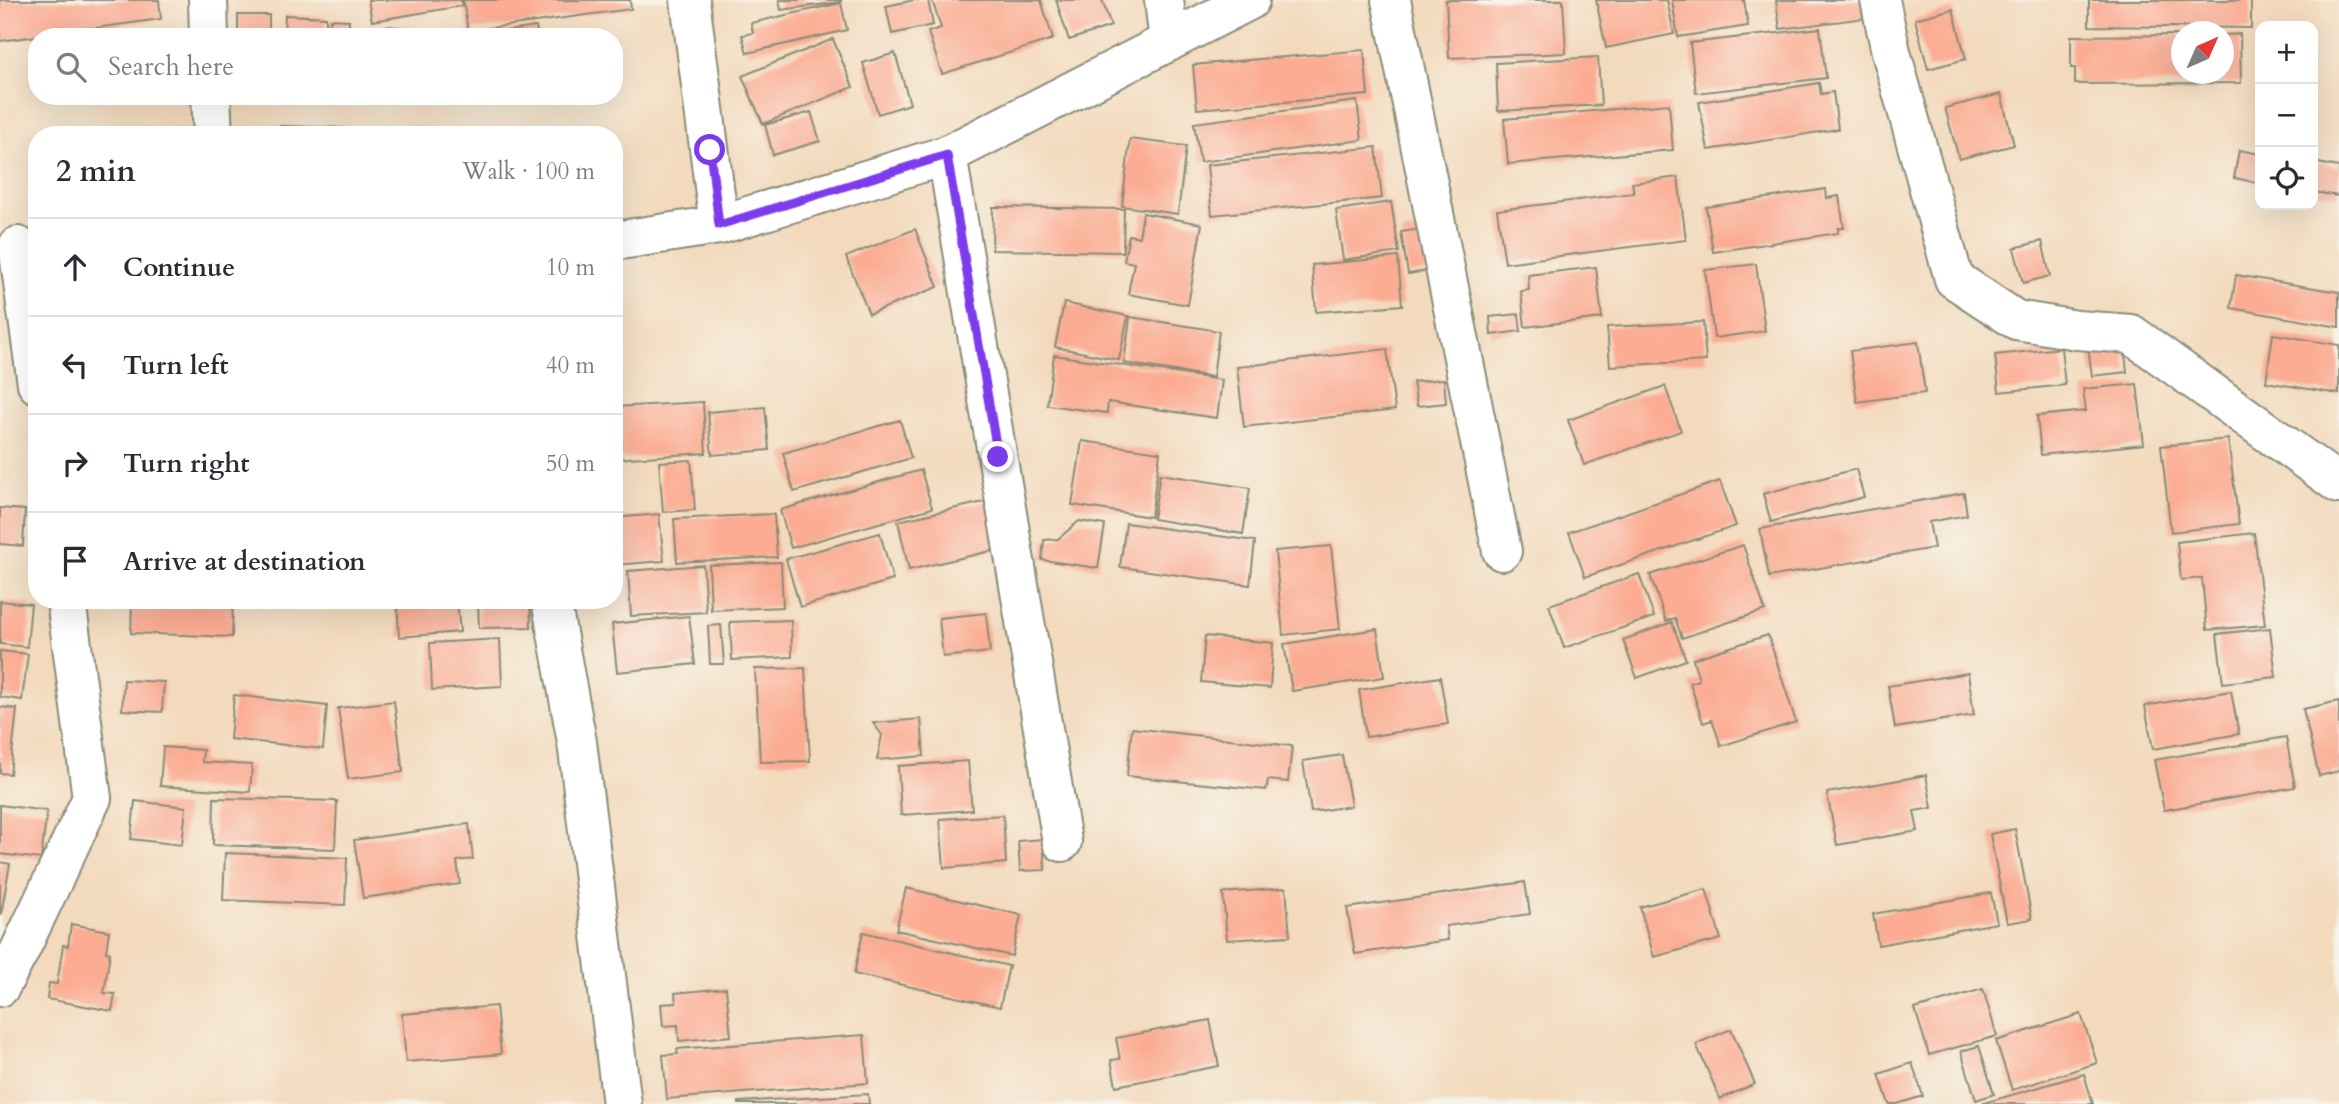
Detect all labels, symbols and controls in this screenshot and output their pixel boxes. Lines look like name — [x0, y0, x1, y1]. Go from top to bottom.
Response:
north arrow — [2171, 21, 2234, 84]
map controls — [2255, 21, 2318, 210]
button: + — [2255, 21, 2318, 84]
search box — [28, 28, 623, 105]
icon: search — [52, 48, 90, 86]
text: Search here — [108, 49, 234, 84]
button: − — [2255, 84, 2318, 147]
route start — [694, 134, 725, 165]
button: locate — [2255, 147, 2318, 210]
text: 2 min — [56, 151, 136, 192]
text: Walk · 100 m — [462, 156, 595, 187]
icon: ahead — [56, 248, 94, 286]
text: Continue — [123, 250, 235, 285]
text: 10 m — [546, 252, 595, 283]
icon: left — [56, 346, 94, 384]
text: Turn left — [123, 348, 228, 383]
text: 40 m — [546, 350, 595, 381]
route end — [982, 441, 1013, 472]
icon: right — [56, 444, 94, 482]
text: Turn right — [123, 446, 250, 481]
text: 50 m — [546, 448, 595, 479]
icon: arrive — [56, 542, 94, 580]
text: Arrive at destination — [123, 544, 366, 579]

